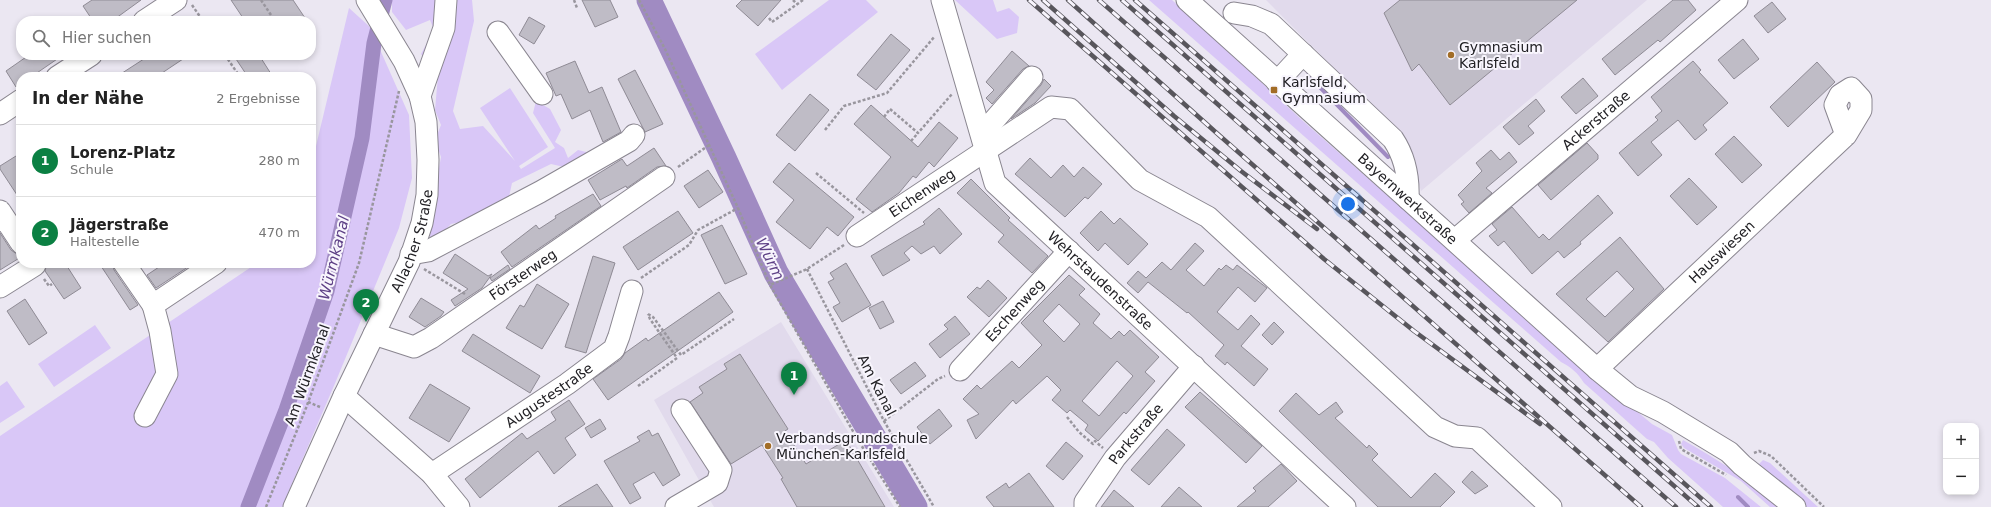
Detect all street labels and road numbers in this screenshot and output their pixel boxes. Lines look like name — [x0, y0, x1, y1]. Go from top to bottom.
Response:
street label: Ackerstraße — [1559, 87, 1633, 153]
street label: Bayernwerkstraße — [1355, 150, 1461, 247]
street label: Eichenweg — [886, 165, 958, 220]
street label: Allacher Straße — [388, 189, 435, 295]
street label: Hauswiesen — [1686, 217, 1758, 287]
street label: Wehrstaudenstraße — [1044, 228, 1156, 333]
street label: Försterweg — [486, 246, 560, 303]
street label: Eschenweg — [982, 276, 1047, 345]
street label: Am Würmkanal — [281, 322, 333, 428]
street label: Am Kanal — [855, 352, 899, 418]
street label: Augustestraße — [502, 360, 596, 431]
street label: Parkstraße — [1105, 400, 1166, 467]

